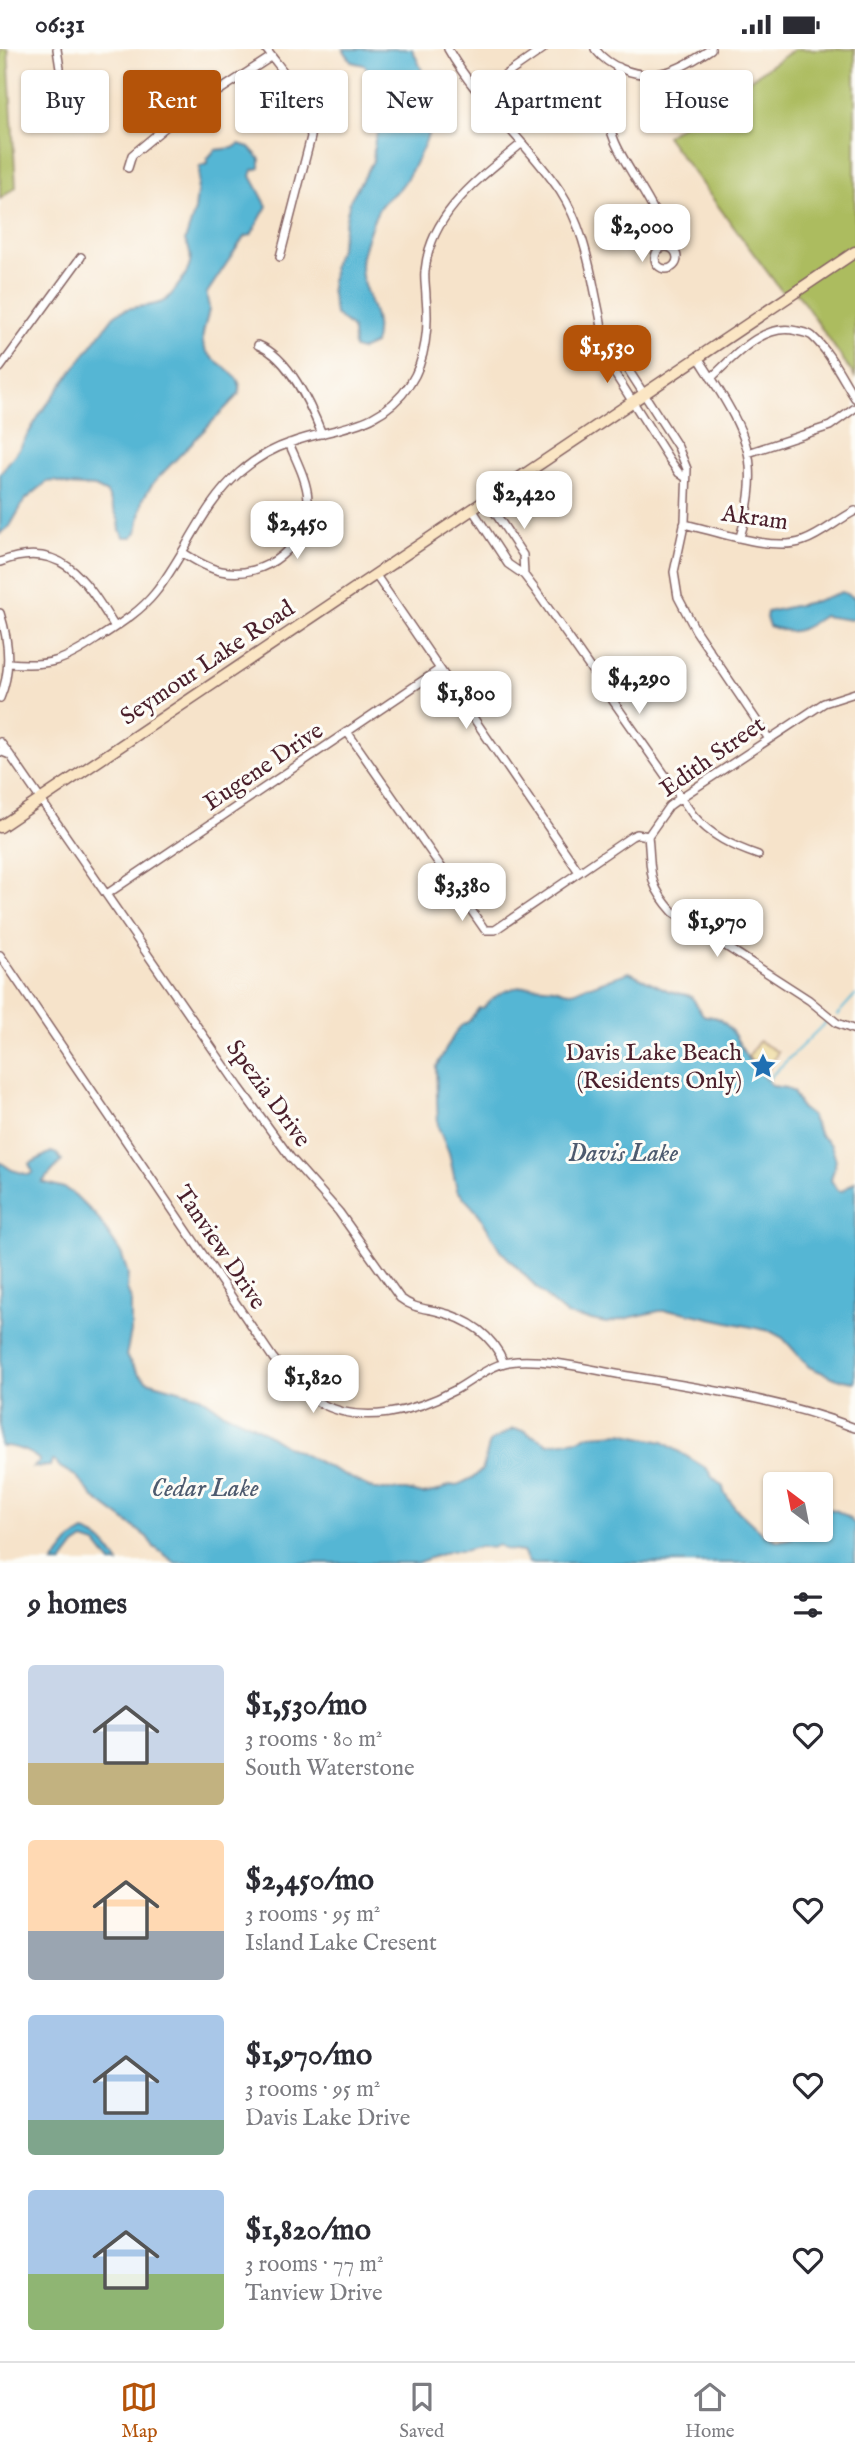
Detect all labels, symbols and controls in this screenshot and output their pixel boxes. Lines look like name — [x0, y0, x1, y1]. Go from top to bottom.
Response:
text: 06:31 — [35, 8, 85, 41]
chip: Buy — [21, 70, 109, 133]
chip: Rent — [123, 70, 221, 133]
chip: Filters — [235, 70, 348, 133]
chip: New — [362, 70, 457, 133]
chip: Apartment — [471, 70, 626, 133]
chip: House — [640, 70, 753, 133]
pin: $2,000 — [585, 205, 699, 264]
text: $2,000 — [610, 212, 674, 241]
pin: $1,530 — [550, 325, 664, 385]
text: $1,530 — [579, 333, 635, 362]
pin: $2,420 — [467, 471, 581, 531]
text: $2,420 — [492, 479, 556, 508]
street label: Akram — [719, 498, 790, 538]
pin: $2,450 — [240, 501, 354, 561]
text: $2,450 — [267, 509, 327, 538]
street label: Seymour Lake Road — [115, 593, 301, 733]
pin: $4,290 — [582, 657, 696, 716]
text: $4,290 — [608, 664, 670, 693]
pin: $1,800 — [409, 671, 523, 731]
text: $1,800 — [436, 679, 496, 708]
street label: Edith Street — [654, 710, 772, 805]
street label: Eugene Drive — [198, 716, 330, 819]
pin: $3,380 — [405, 863, 519, 923]
text: $3,380 — [434, 871, 490, 900]
pin: $1,970 — [660, 899, 774, 959]
text: $1,970 — [687, 907, 747, 936]
street label: Spezia Drive — [218, 1034, 317, 1154]
place label: Davis Lake Beach (Residents Only) — [565, 1038, 742, 1097]
place icon: Davis Lake Beach (Residents Only) — [748, 1051, 778, 1081]
water label: Davis Lake — [568, 1137, 678, 1170]
street label: Tanview Drive — [167, 1180, 273, 1316]
pin: $1,820 — [256, 1355, 370, 1415]
text: $1,820 — [284, 1363, 342, 1392]
water label: Cedar Lake — [151, 1472, 259, 1505]
north arrow — [763, 1472, 833, 1542]
map controls — [763, 1472, 833, 1542]
text: 9 homes — [28, 1586, 127, 1624]
icon: filters — [789, 1586, 827, 1624]
text: $1,530/mo — [245, 1687, 367, 1725]
icon: home — [84, 1693, 168, 1777]
icon: heart — [789, 1716, 827, 1754]
text: 3 rooms · 80 m² — [245, 1725, 382, 1754]
text: South Waterstone — [245, 1754, 415, 1783]
text: $2,450/mo — [245, 1862, 374, 1900]
icon: home — [84, 1868, 168, 1952]
icon: heart — [789, 1891, 827, 1929]
text: 3 rooms · 95 m² — [245, 1900, 380, 1929]
text: Island Lake Cresent — [245, 1929, 437, 1958]
text: $1,970/mo — [245, 2037, 372, 2075]
icon: home — [84, 2043, 168, 2127]
icon: heart — [789, 2066, 827, 2104]
text: 3 rooms · 95 m² — [245, 2075, 380, 2104]
text: Davis Lake Drive — [245, 2104, 410, 2133]
text: $1,820/mo — [245, 2212, 371, 2250]
icon: home — [84, 2218, 168, 2302]
icon: heart — [789, 2241, 827, 2279]
text: 3 rooms · 77 m² — [245, 2250, 384, 2279]
text: Tanview Drive — [245, 2279, 382, 2308]
tab: Map — [120, 2378, 158, 2444]
tab: Saved — [399, 2378, 444, 2444]
tab: Home — [685, 2378, 735, 2444]

